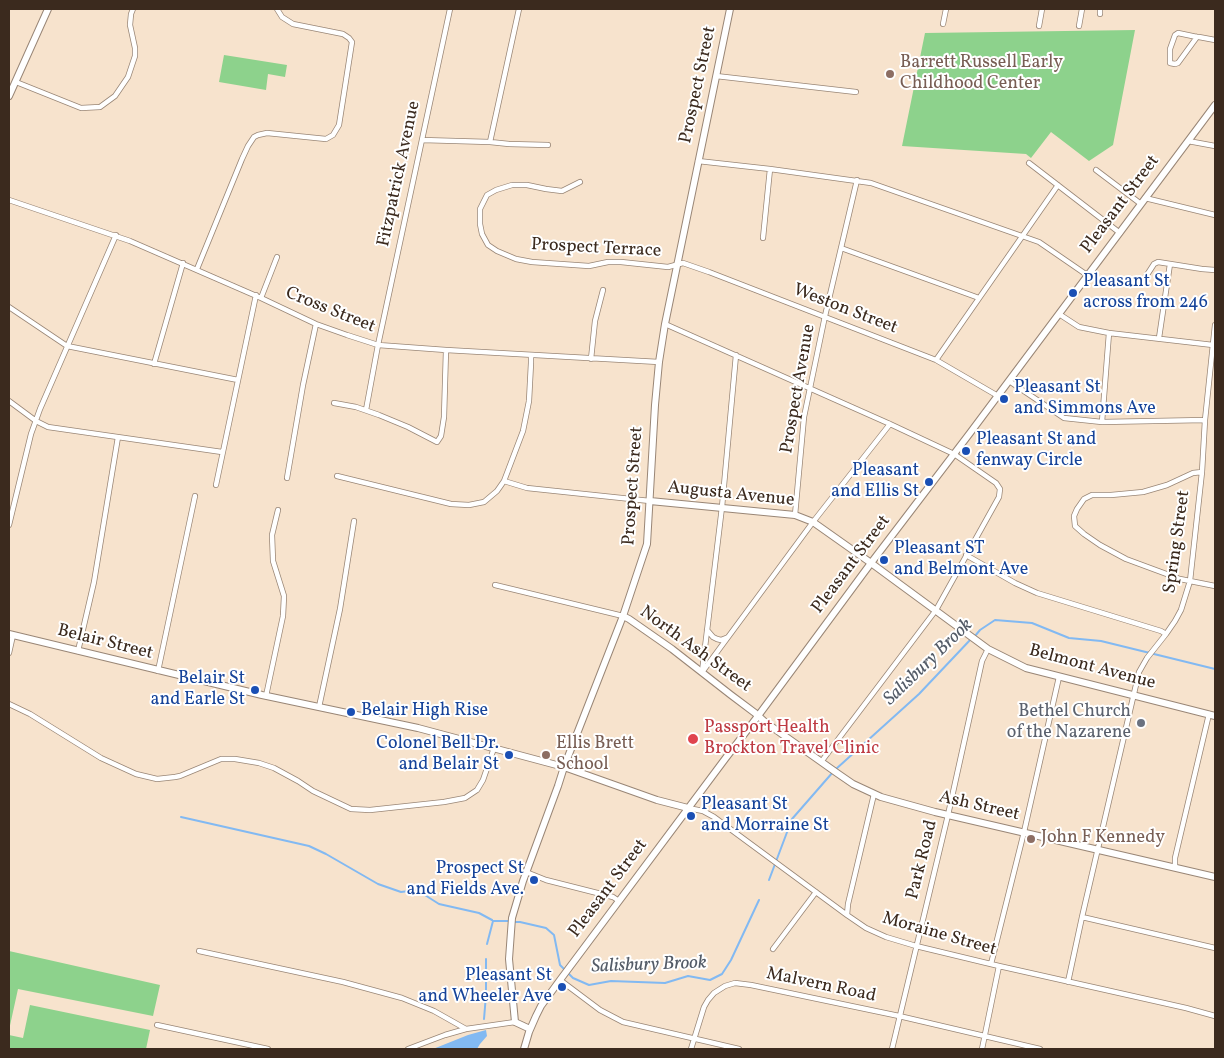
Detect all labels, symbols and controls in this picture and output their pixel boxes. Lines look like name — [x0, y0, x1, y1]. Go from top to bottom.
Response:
street label: Prospect Street — [676, 24, 722, 146]
place label: Barrett Russell Early Childhood Center — [900, 53, 1063, 96]
marker: Barrett Russell Early Childhood Center — [884, 68, 896, 80]
street label: Fitzpatrick Avenue — [374, 99, 426, 249]
street label: Pleasant Street — [1077, 151, 1165, 259]
street label: Prospect Terrace — [530, 235, 662, 263]
place label: Pleasant St across from 246 — [1083, 272, 1208, 314]
street label: Weston Street — [790, 280, 900, 340]
street label: Cross Street — [282, 283, 378, 339]
marker: Pleasant St across from 246 — [1067, 287, 1079, 299]
street label: Prospect Avenue — [777, 323, 821, 455]
place label: Pleasant St and Simmons Ave — [1014, 378, 1156, 420]
marker: Pleasant St and Simmons Ave — [998, 393, 1010, 405]
street label: Prospect Street — [619, 426, 649, 546]
place label: Pleasant St and fenway Circle — [976, 430, 1096, 472]
marker: Pleasant St and fenway Circle — [960, 445, 972, 457]
place label: Pleasant and Ellis St — [831, 461, 919, 504]
marker: Pleasant and Ellis St — [923, 476, 935, 488]
street label: Augusta Avenue — [667, 478, 795, 512]
street label: Spring Street — [1160, 489, 1196, 595]
street label: Pleasant Street — [808, 511, 896, 619]
place label: Pleasant ST and Belmont Ave — [894, 539, 1028, 582]
marker: Pleasant ST and Belmont Ave — [878, 554, 890, 566]
street label: North Ash Street — [635, 602, 755, 698]
water label: Salisbury Brook — [880, 615, 978, 711]
street label: Belair Street — [55, 621, 155, 665]
street label: Belmont Avenue — [1026, 641, 1158, 695]
place label: Belair St and Earle St — [150, 669, 245, 712]
marker: Belair St and Earle St — [249, 684, 261, 696]
place label: Belair High Rise — [361, 701, 488, 723]
place label: Bethel Church of the Nazarene — [1007, 702, 1131, 744]
marker: Belair High Rise — [345, 706, 357, 718]
marker: Bethel Church of the Nazarene — [1135, 717, 1147, 729]
place label: Passport Health Brockton Travel Clinic — [704, 718, 879, 761]
marker: Passport Health Brockton Travel Clinic — [686, 732, 700, 746]
place label: Colonel Bell Dr. and Belair St — [376, 734, 499, 776]
place label: Ellis Brett School — [556, 734, 634, 776]
marker: Colonel Bell Dr. and Belair St — [503, 749, 515, 761]
marker: Ellis Brett School — [540, 749, 552, 761]
street label: Ash Street — [937, 787, 1021, 827]
place label: Pleasant St and Morraine St — [701, 795, 829, 838]
marker: Pleasant St and Morraine St — [685, 810, 697, 822]
street label: Park Road — [903, 818, 943, 902]
place label: John F Kennedy — [1041, 828, 1165, 850]
marker: John F Kennedy — [1025, 833, 1037, 845]
street label: Pleasant Street — [565, 835, 653, 943]
place label: Prospect St and Fields Ave. — [406, 859, 524, 902]
marker: Prospect St and Fields Ave. — [528, 874, 540, 886]
street label: Moraine Street — [879, 908, 999, 962]
water label: Salisbury Brook — [591, 953, 707, 979]
street label: Malvern Road — [764, 964, 878, 1008]
place label: Pleasant St and Wheeler Ave — [418, 966, 552, 1009]
marker: Pleasant St and Wheeler Ave — [556, 981, 568, 993]

